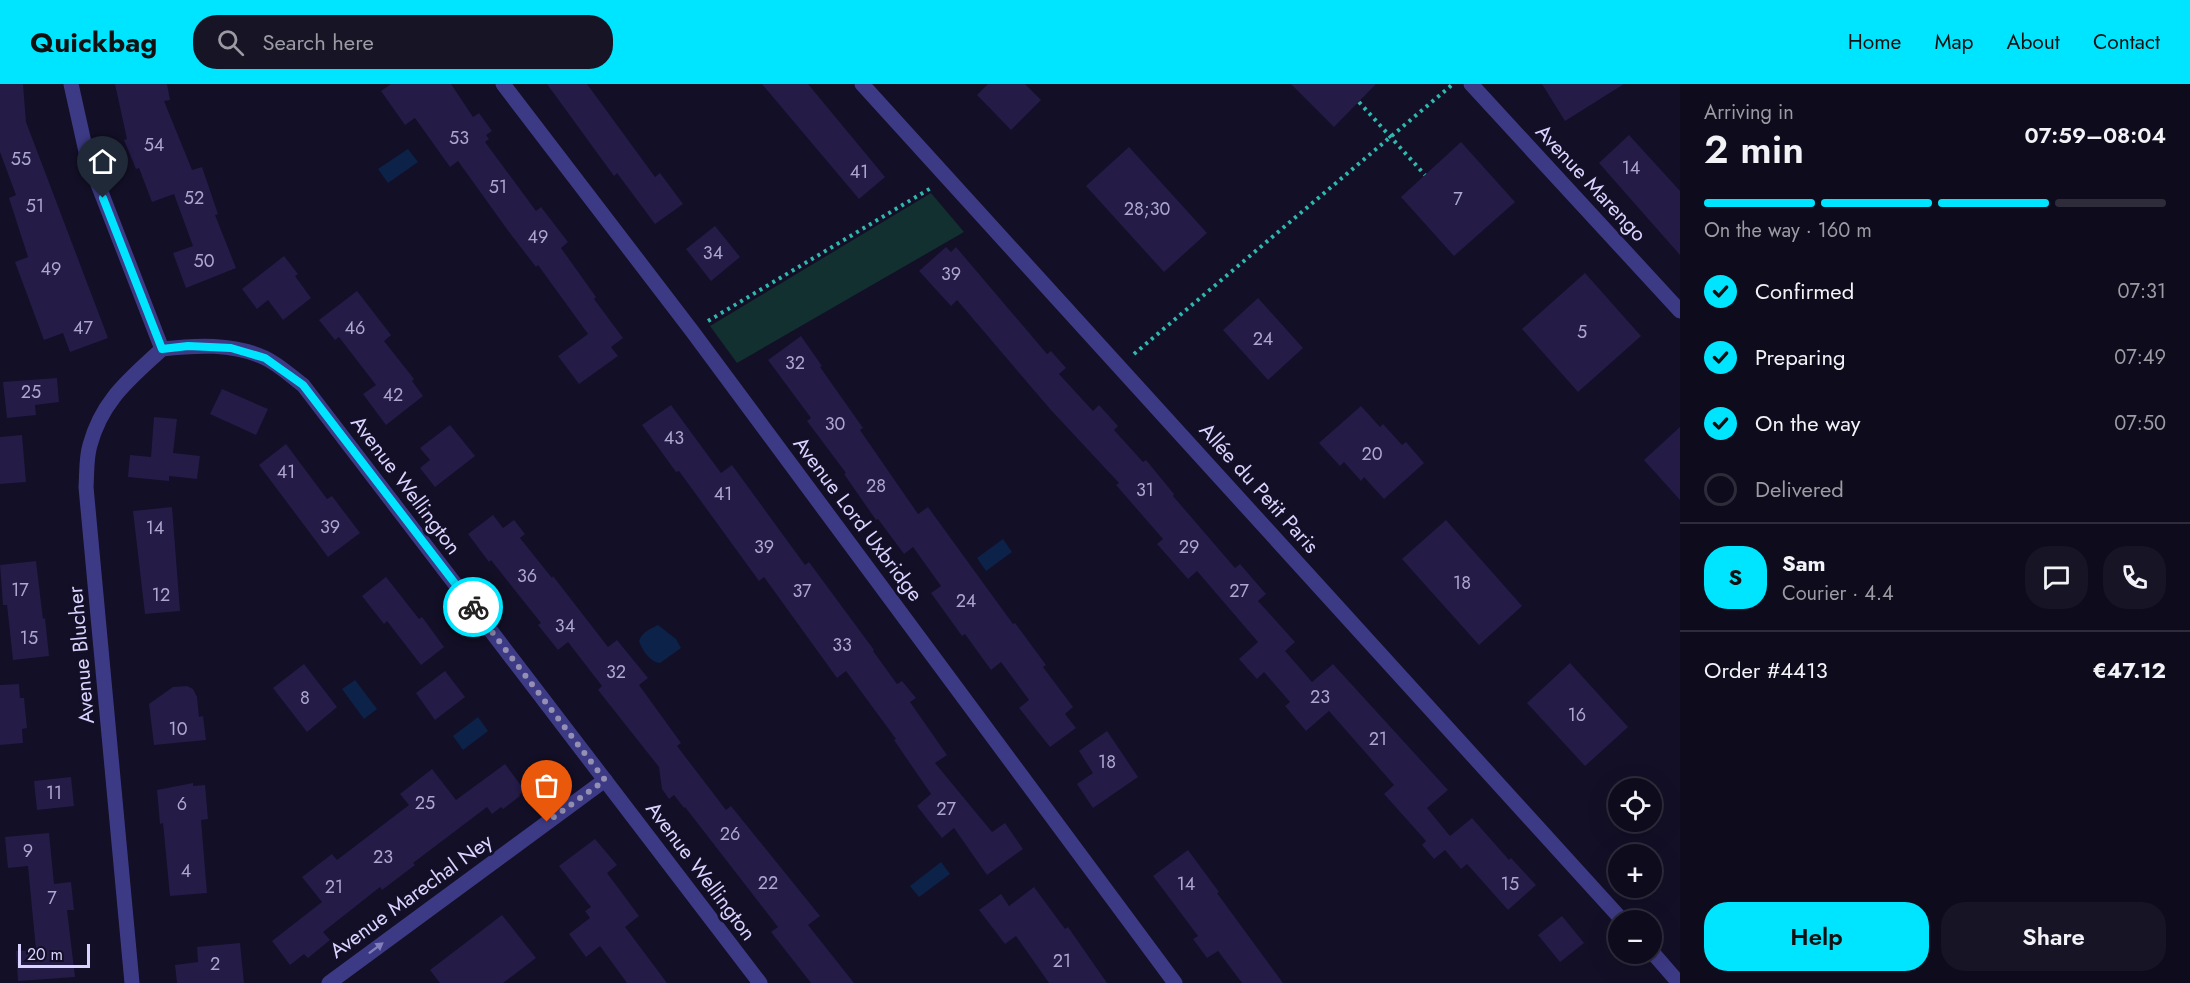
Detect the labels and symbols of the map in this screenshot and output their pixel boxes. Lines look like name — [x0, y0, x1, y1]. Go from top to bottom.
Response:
street label: Avenue Marengo — [1529, 118, 1653, 248]
house number: 53 — [449, 125, 469, 151]
house number: 54 — [144, 132, 164, 158]
pin — [77, 136, 128, 198]
house number: 55 — [11, 146, 31, 172]
house number: 14 — [1622, 155, 1640, 181]
house number: 41 — [850, 159, 868, 185]
house number: 51 — [489, 174, 507, 200]
house number: 52 — [184, 185, 204, 211]
house number: 7 — [1453, 186, 1463, 212]
house number: 51 — [26, 193, 44, 219]
house number: 28;30 — [1124, 196, 1171, 222]
house number: 49 — [528, 224, 548, 250]
house number: 34 — [703, 240, 723, 266]
house number: 50 — [194, 248, 215, 274]
house number: 49 — [41, 256, 61, 282]
house number: 39 — [941, 261, 961, 287]
house number: 47 — [73, 315, 94, 341]
house number: 46 — [345, 315, 365, 341]
house number: 5 — [1577, 319, 1587, 345]
house number: 24 — [1253, 326, 1273, 352]
house number: 32 — [785, 350, 805, 376]
house number: 25 — [21, 379, 41, 405]
house number: 42 — [383, 382, 403, 408]
street label: Avenue Wellington — [344, 409, 468, 561]
house number: 30 — [825, 411, 846, 437]
street label: Allée du Petit Paris — [1192, 416, 1326, 560]
house number: 43 — [664, 425, 684, 451]
street label: Avenue Lord Uxbridge — [786, 430, 930, 608]
house number: 20 — [1361, 441, 1383, 467]
house number: 41 — [277, 459, 295, 485]
house number: 28 — [866, 473, 886, 499]
house number: 31 — [1136, 477, 1154, 503]
house number: 41 — [714, 481, 732, 507]
house number: 39 — [320, 514, 340, 540]
house number: 14 — [146, 515, 164, 541]
house number: 39 — [754, 534, 774, 560]
house number: 29 — [1179, 534, 1199, 560]
house number: 36 — [517, 563, 537, 589]
house number: 18 — [1453, 570, 1471, 596]
house number: 17 — [11, 577, 29, 603]
courier — [443, 577, 503, 637]
house number: 37 — [792, 578, 812, 604]
house number: 27 — [1229, 578, 1249, 604]
house number: 12 — [152, 582, 170, 608]
street label: Avenue Blucher — [60, 584, 102, 725]
house number: 24 — [956, 588, 976, 614]
house number: 34 — [555, 613, 575, 639]
house number: 15 — [20, 625, 38, 651]
house number: 33 — [832, 632, 852, 658]
house number: 32 — [606, 659, 626, 685]
house number: 23 — [1310, 684, 1330, 710]
house number: 8 — [300, 685, 310, 711]
house number: 16 — [1568, 702, 1586, 728]
house number: 10 — [169, 716, 188, 742]
house number: 21 — [1369, 726, 1387, 752]
house number: 18 — [1098, 749, 1116, 775]
pin — [521, 760, 572, 822]
house number: 11 — [46, 780, 62, 806]
house number: 25 — [415, 790, 435, 816]
house number: 6 — [177, 791, 187, 817]
street label: Avenue Wellington — [639, 795, 763, 947]
house number: 27 — [936, 796, 956, 822]
house number: 26 — [720, 821, 740, 847]
street label: Avenue Marechal Ney — [323, 826, 499, 965]
house number: 9 — [23, 838, 33, 864]
house number: 23 — [373, 844, 393, 870]
house number: 4 — [181, 858, 191, 884]
house number: 22 — [758, 870, 778, 896]
house number: 14 — [1177, 871, 1195, 897]
house number: 15 — [1501, 871, 1519, 897]
house number: 21 — [325, 874, 343, 900]
house number: 7 — [47, 885, 57, 911]
scale bar — [18, 941, 90, 968]
one-way arrow — [368, 941, 384, 954]
house number: 21 — [1053, 948, 1071, 974]
house number: 2 — [210, 951, 220, 977]

